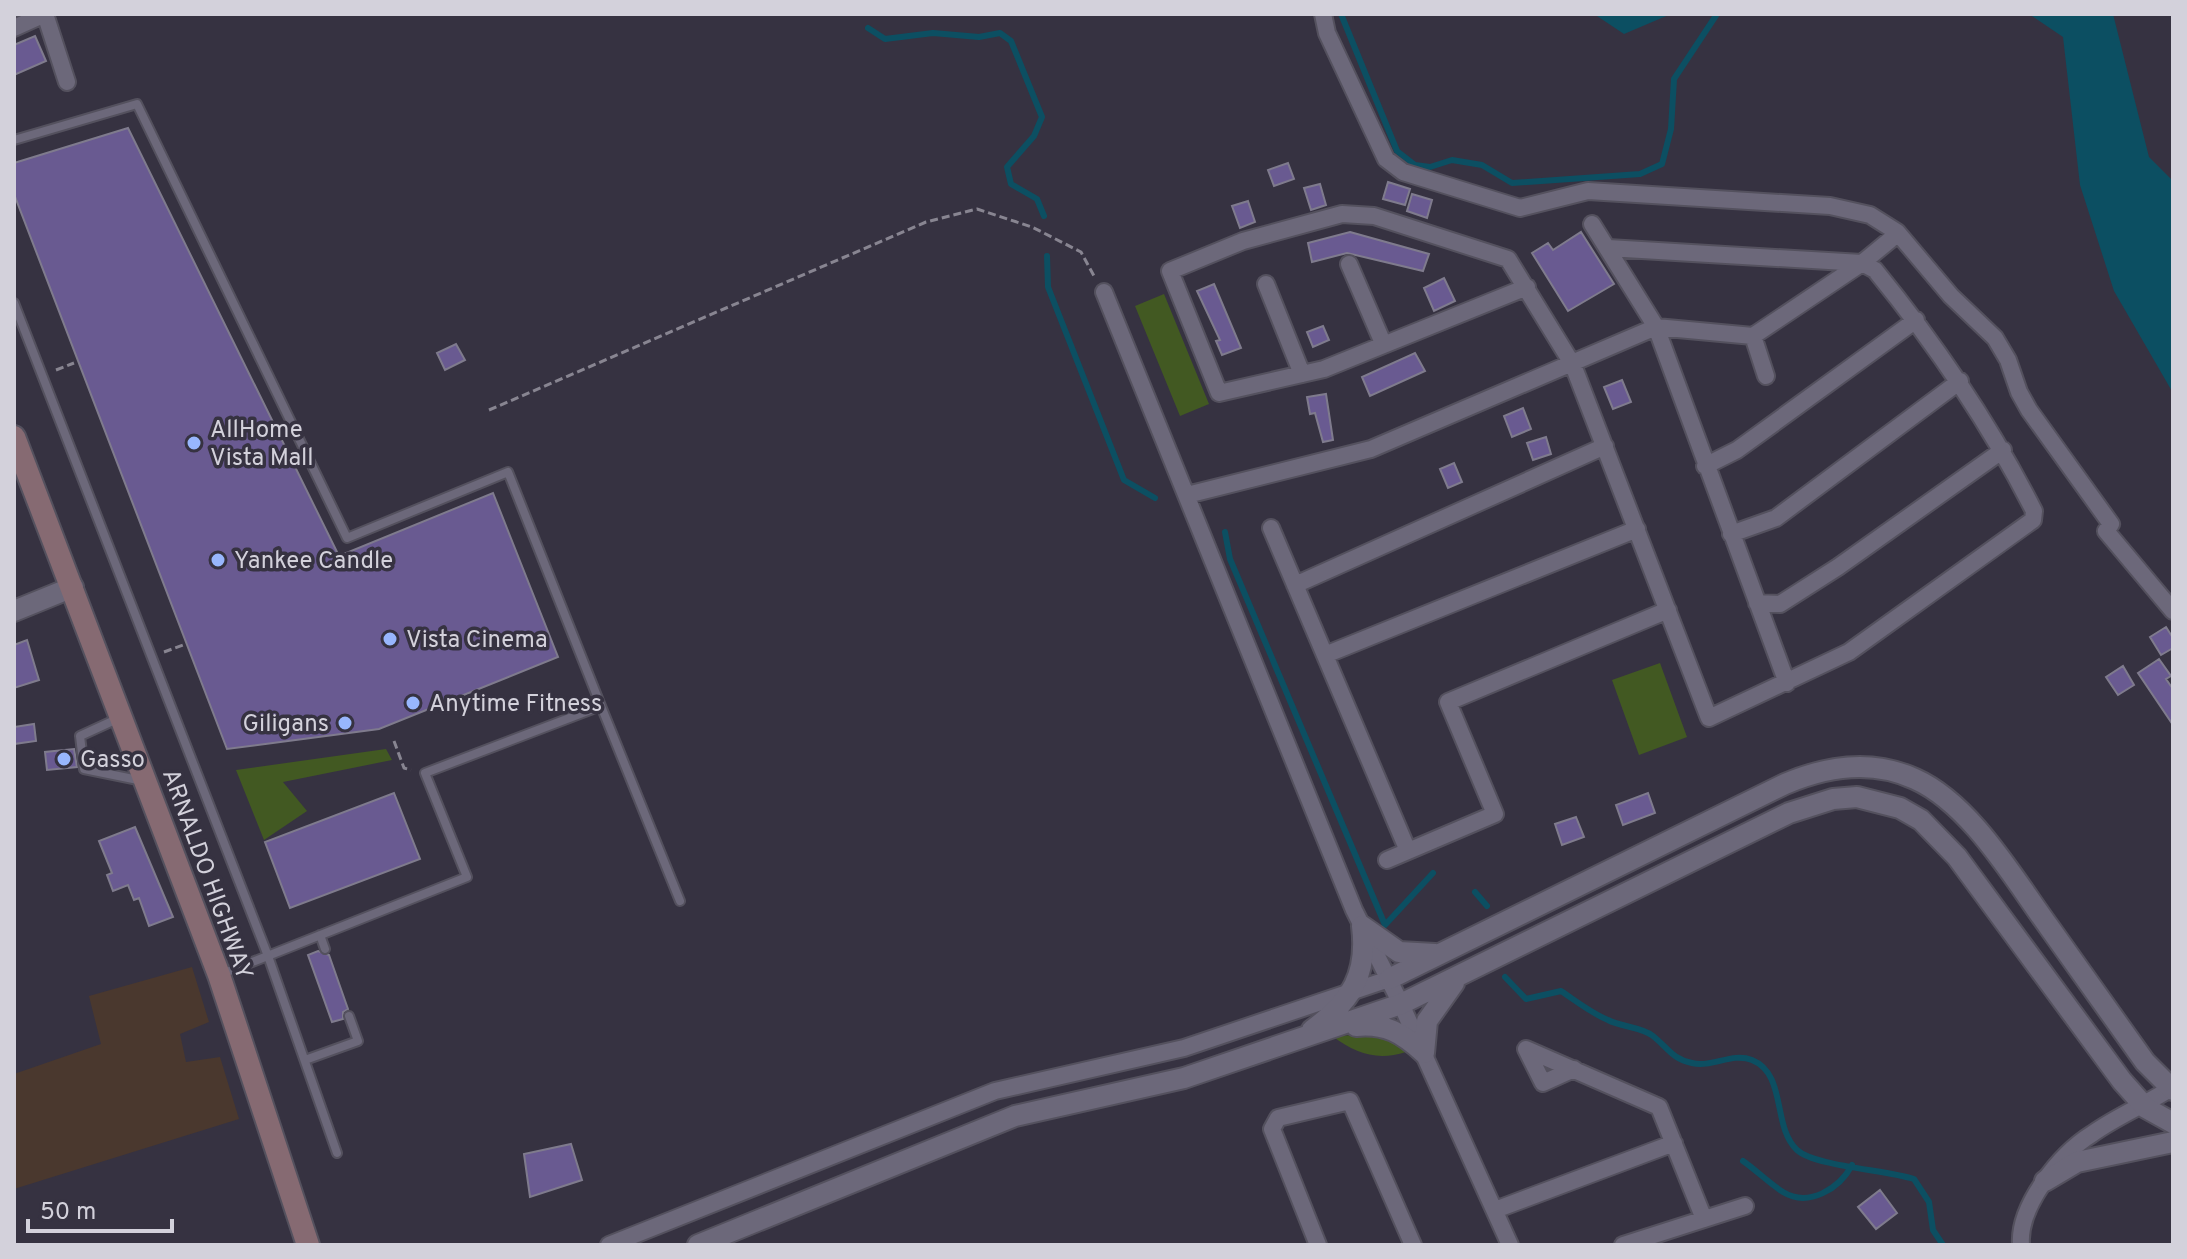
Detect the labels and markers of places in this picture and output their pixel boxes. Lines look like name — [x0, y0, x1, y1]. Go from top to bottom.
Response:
place label: AllHome Vista Mall — [210, 416, 314, 474]
marker: AllHome Vista Mall — [185, 434, 203, 452]
place label: Yankee Candle — [234, 547, 393, 577]
marker: Yankee Candle — [209, 551, 227, 569]
place label: Vista Cinema — [406, 626, 548, 656]
marker: Vista Cinema — [381, 630, 399, 648]
place label: Anytime Fitness — [429, 690, 602, 720]
marker: Anytime Fitness — [404, 694, 422, 712]
place label: Giligans — [243, 710, 329, 740]
marker: Giligans — [336, 714, 354, 732]
place label: Gasso — [80, 746, 145, 776]
marker: Gasso — [55, 750, 73, 768]

